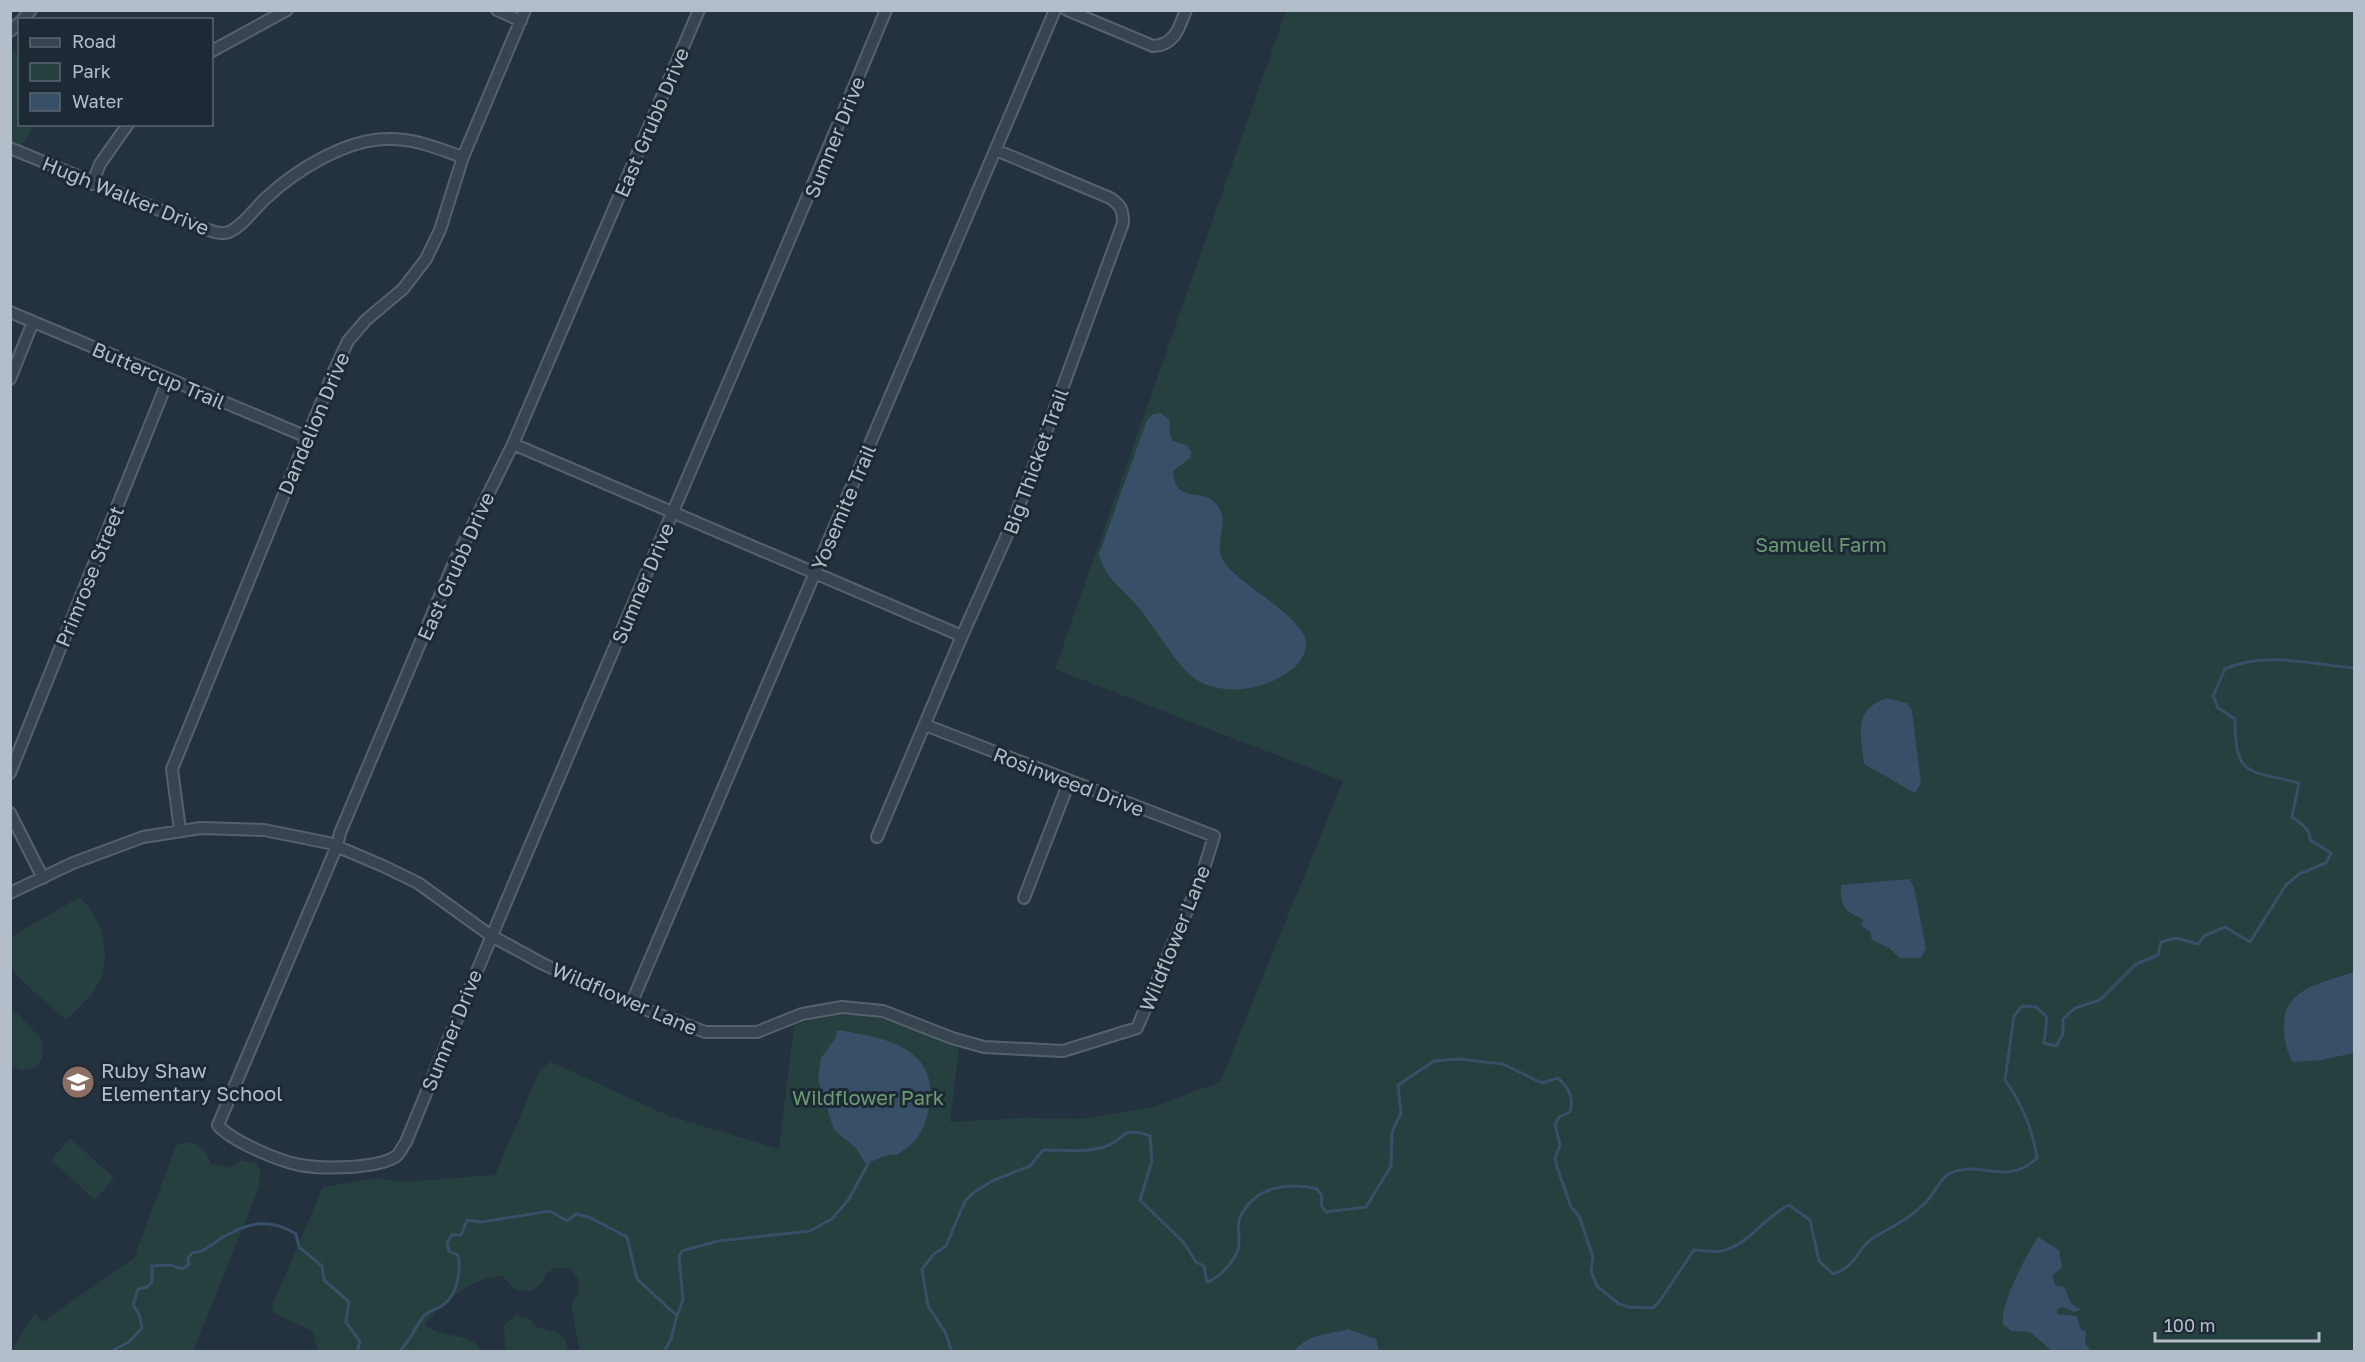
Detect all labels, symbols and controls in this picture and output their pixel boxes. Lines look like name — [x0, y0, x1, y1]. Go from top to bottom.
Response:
legend — [18, 18, 213, 126]
text: Road — [72, 30, 116, 52]
street label: East Grubb Drive — [609, 44, 693, 200]
text: Park — [72, 60, 111, 82]
street label: Sumner Drive — [799, 73, 869, 201]
text: Water — [72, 90, 123, 112]
street label: Hugh Walker Drive — [39, 151, 213, 239]
street label: Buttercup Trail — [89, 336, 229, 414]
street label: Dandelion Drive — [272, 348, 354, 498]
street label: Big Thicket Trail — [997, 385, 1073, 537]
street label: Yosemite Trail — [806, 440, 880, 574]
street label: East Grubb Drive — [411, 488, 499, 644]
street label: Primrose Street — [50, 502, 128, 650]
street label: Sumner Drive — [606, 519, 678, 647]
park label: Samuell Farm — [1755, 532, 1887, 556]
street label: Rosinweed Drive — [990, 741, 1148, 821]
street label: Wildflower Lane — [1134, 861, 1214, 1015]
street label: Wildflower Lane — [549, 957, 701, 1039]
street label: Sumner Drive — [416, 966, 486, 1094]
place label: Ruby Shaw Elementary School — [101, 1058, 283, 1105]
school or university icon: Ruby Shaw Elementary School — [60, 1064, 96, 1100]
park label: Wildflower Park — [792, 1085, 944, 1109]
scale bar — [2155, 1305, 2318, 1343]
text: 100 m — [2164, 1314, 2215, 1336]

